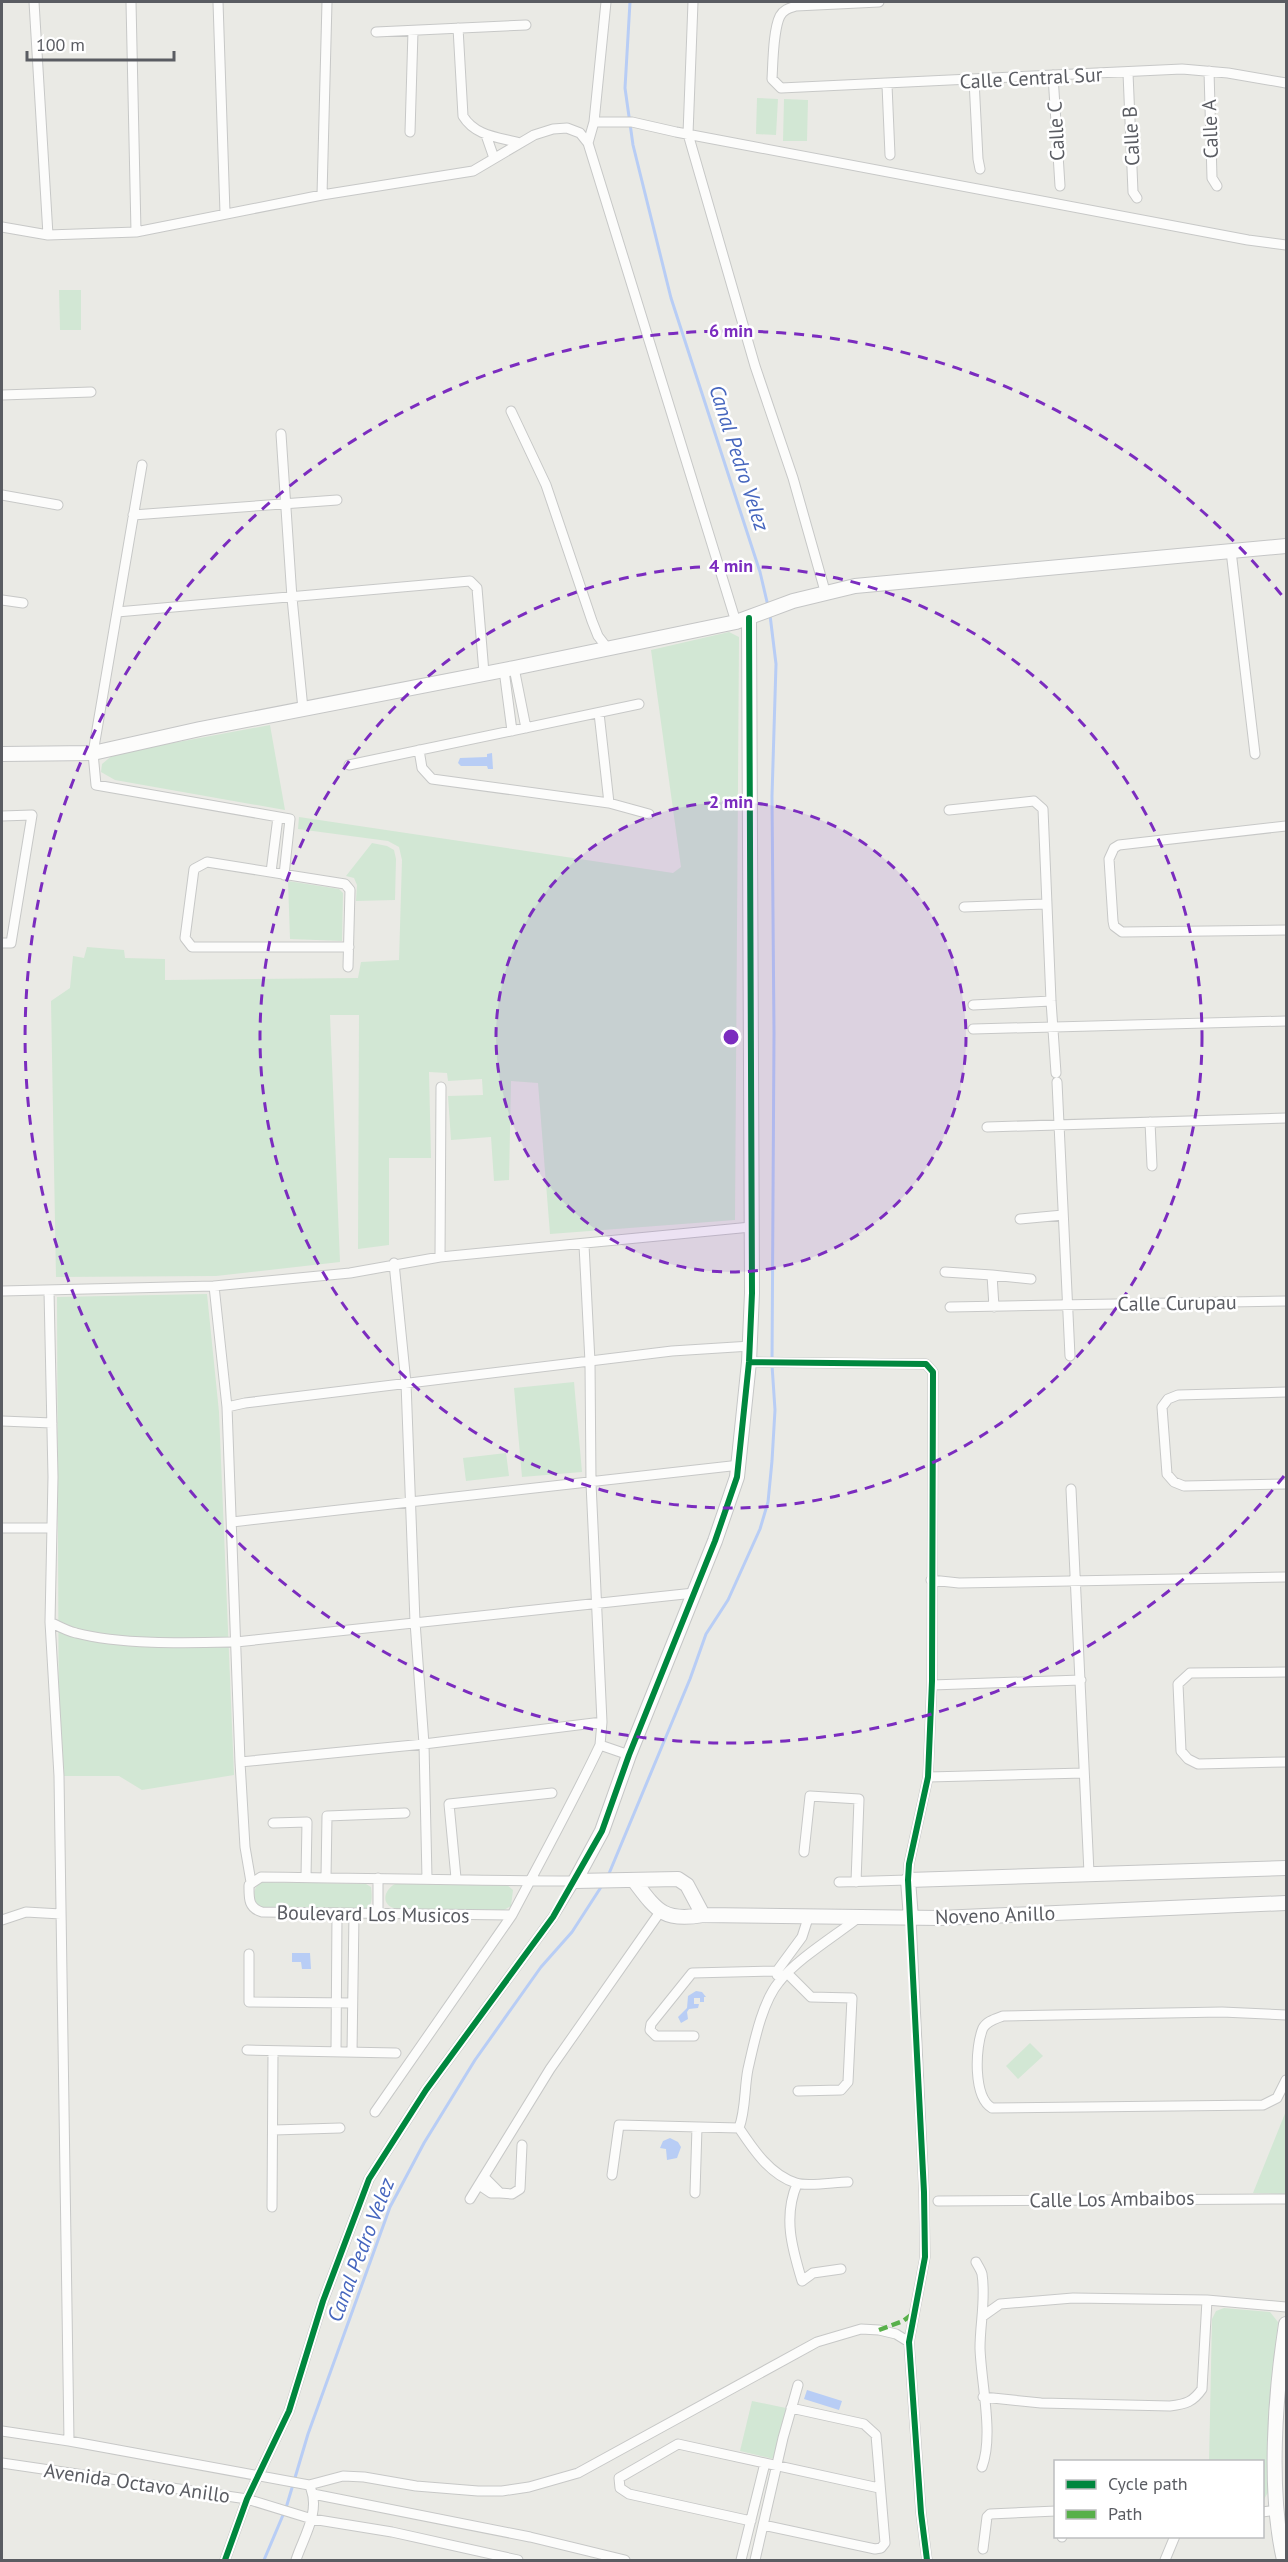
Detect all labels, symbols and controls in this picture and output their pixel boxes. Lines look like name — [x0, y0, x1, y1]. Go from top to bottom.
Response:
scale bar — [27, 24, 174, 62]
text: 100 m — [36, 33, 85, 56]
street label: Calle Central Sur — [959, 61, 1103, 95]
street label: Calle A — [1196, 99, 1224, 159]
street label: Calle C — [1041, 101, 1071, 161]
street label: Calle B — [1116, 105, 1146, 167]
text: 6 min — [709, 319, 753, 342]
water label: Canal Pedro Velez — [703, 381, 776, 535]
text: 4 min — [709, 554, 753, 577]
text: 2 min — [709, 790, 753, 813]
centre of rings — [721, 1027, 741, 1047]
street label: Calle Curupau — [1117, 1289, 1237, 1317]
street label: Boulevard Los Musicos — [276, 1899, 470, 1929]
street label: Noveno Anillo — [934, 1900, 1056, 1930]
water label: Canal Pedro Velez — [321, 2173, 401, 2326]
street label: Calle Los Ambaibos — [1029, 2185, 1195, 2213]
street label: Avenida Octavo Anillo — [42, 2457, 232, 2509]
legend — [1054, 2460, 1264, 2538]
text: Cycle path — [1108, 2472, 1188, 2495]
text: Path — [1108, 2502, 1142, 2525]

